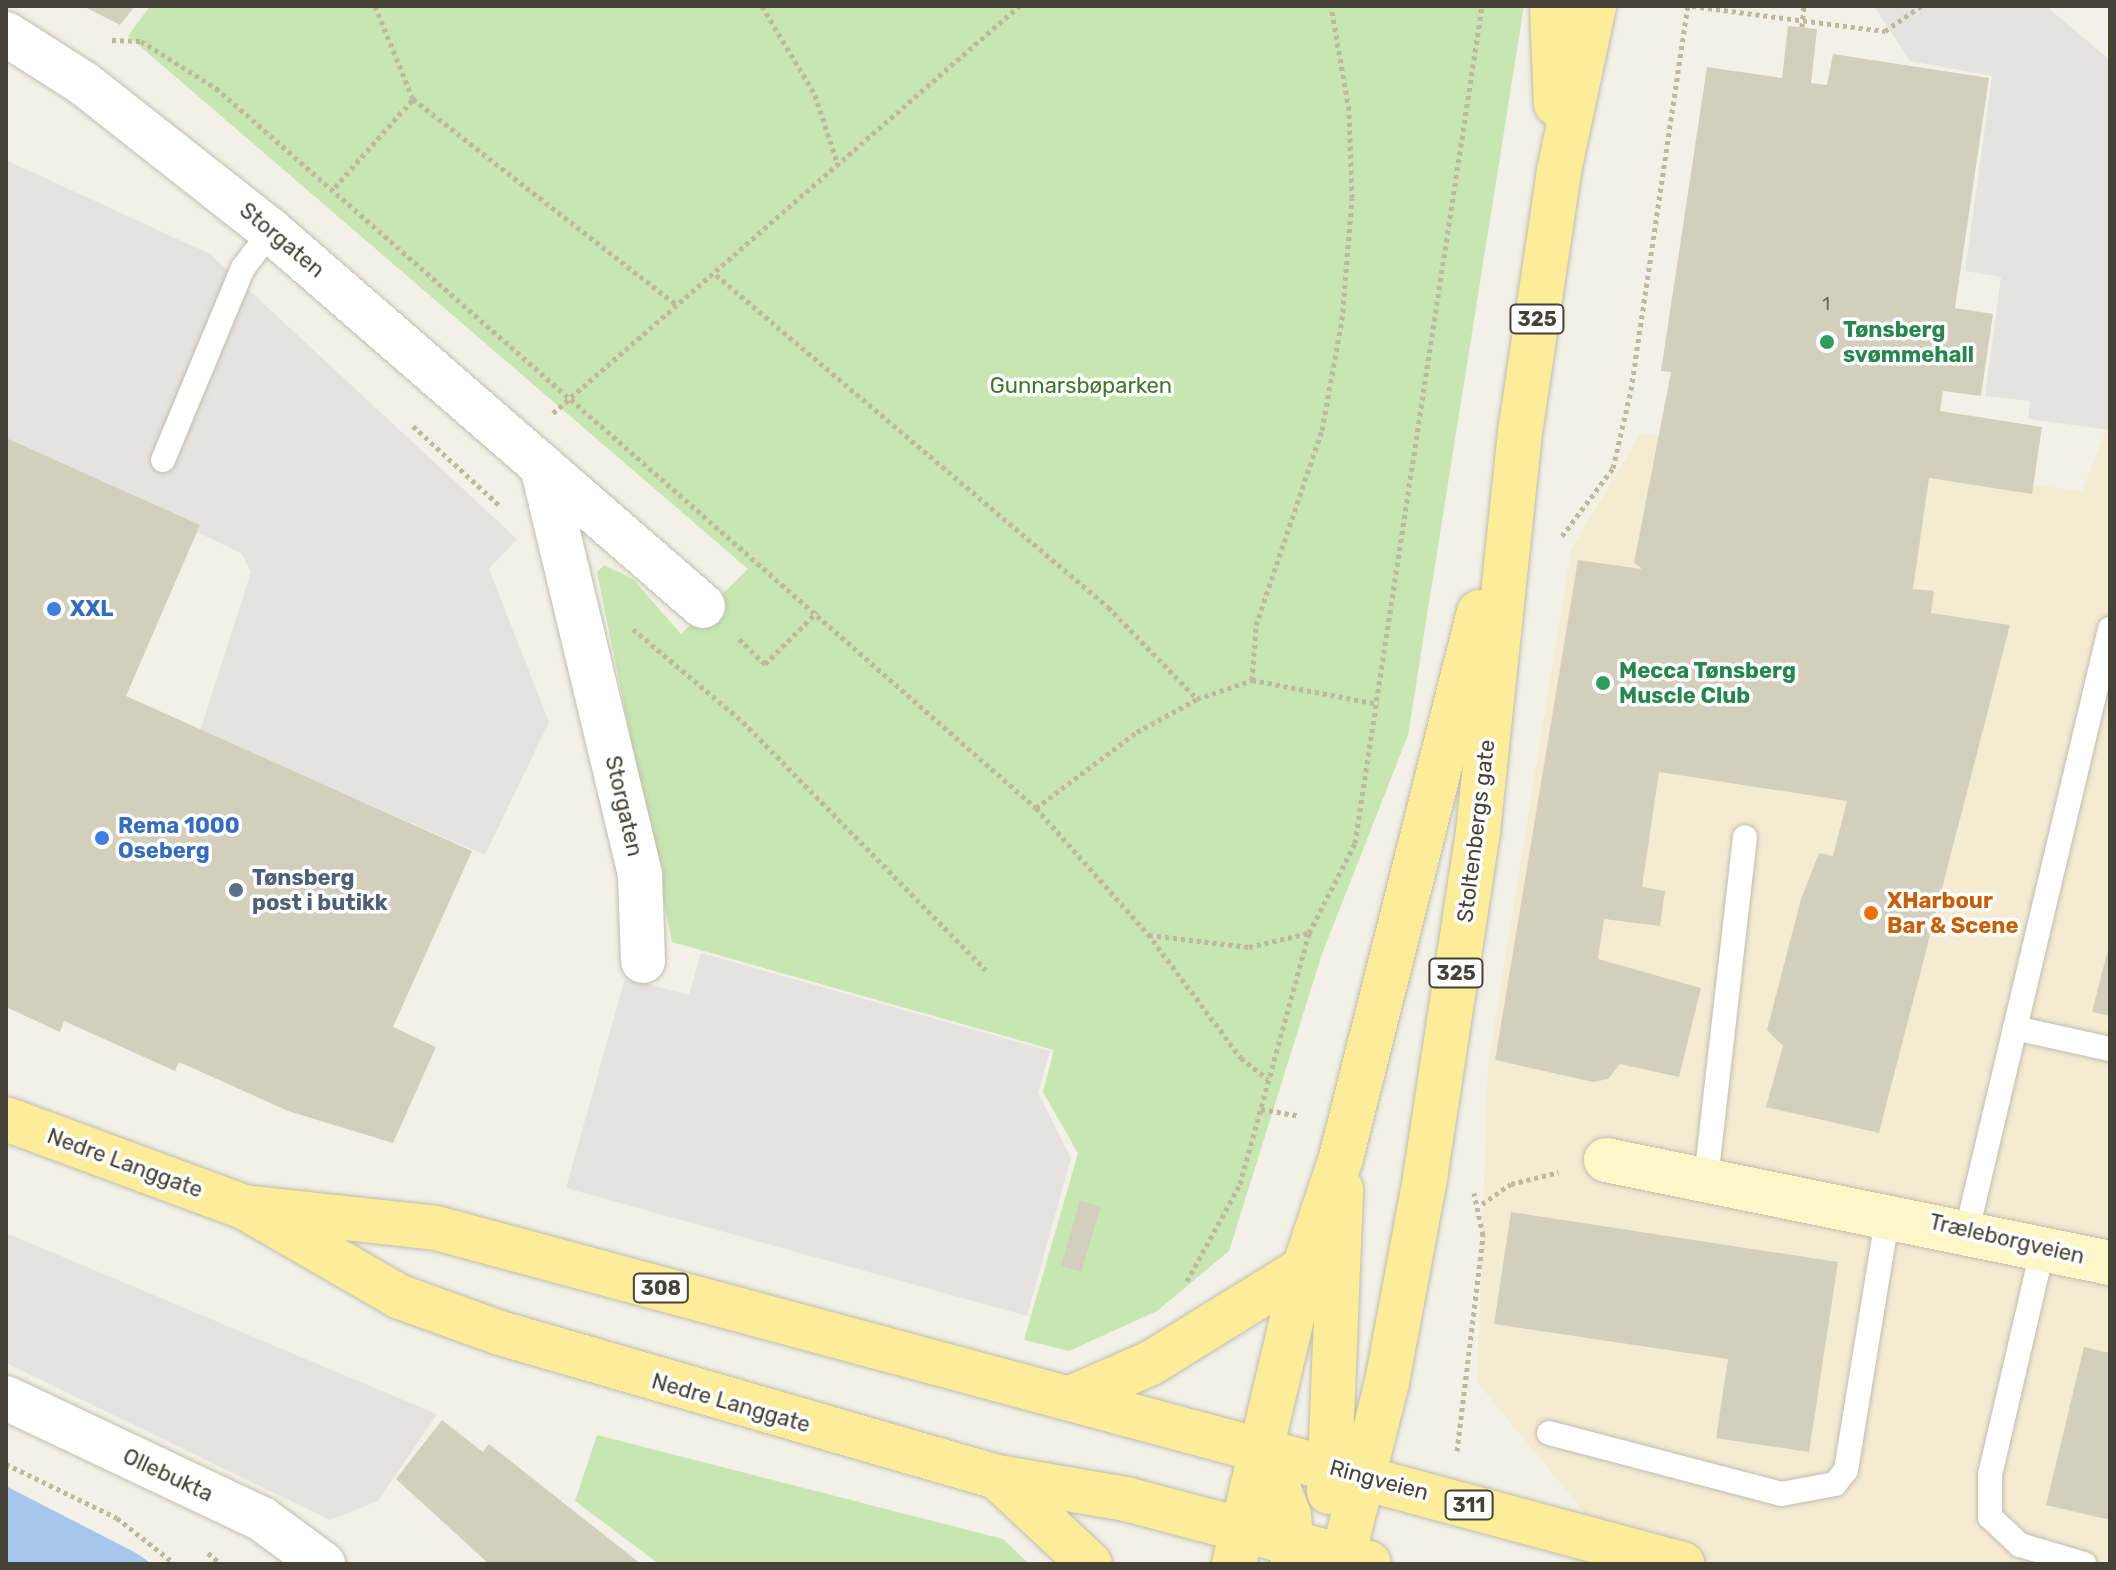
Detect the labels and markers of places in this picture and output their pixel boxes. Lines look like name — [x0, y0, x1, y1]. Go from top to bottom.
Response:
place label: Tønsberg svømmehall — [1843, 316, 1974, 368]
marker: Tønsberg svømmehall — [1818, 333, 1836, 351]
place label: XXL — [70, 596, 113, 622]
marker: XXL — [45, 600, 63, 618]
place label: Mecca Tønsberg Muscle Club — [1619, 657, 1796, 708]
marker: Mecca Tønsberg Muscle Club — [1594, 674, 1612, 692]
place label: Rema 1000 Oseberg — [118, 812, 240, 864]
marker: Rema 1000 Oseberg — [93, 829, 111, 847]
place label: Tønsberg post i butikk — [252, 864, 388, 916]
marker: Tønsberg post i butikk — [227, 881, 245, 899]
place label: XHarbour Bar & Scene — [1887, 887, 2019, 938]
marker: XHarbour Bar & Scene — [1862, 904, 1880, 922]

